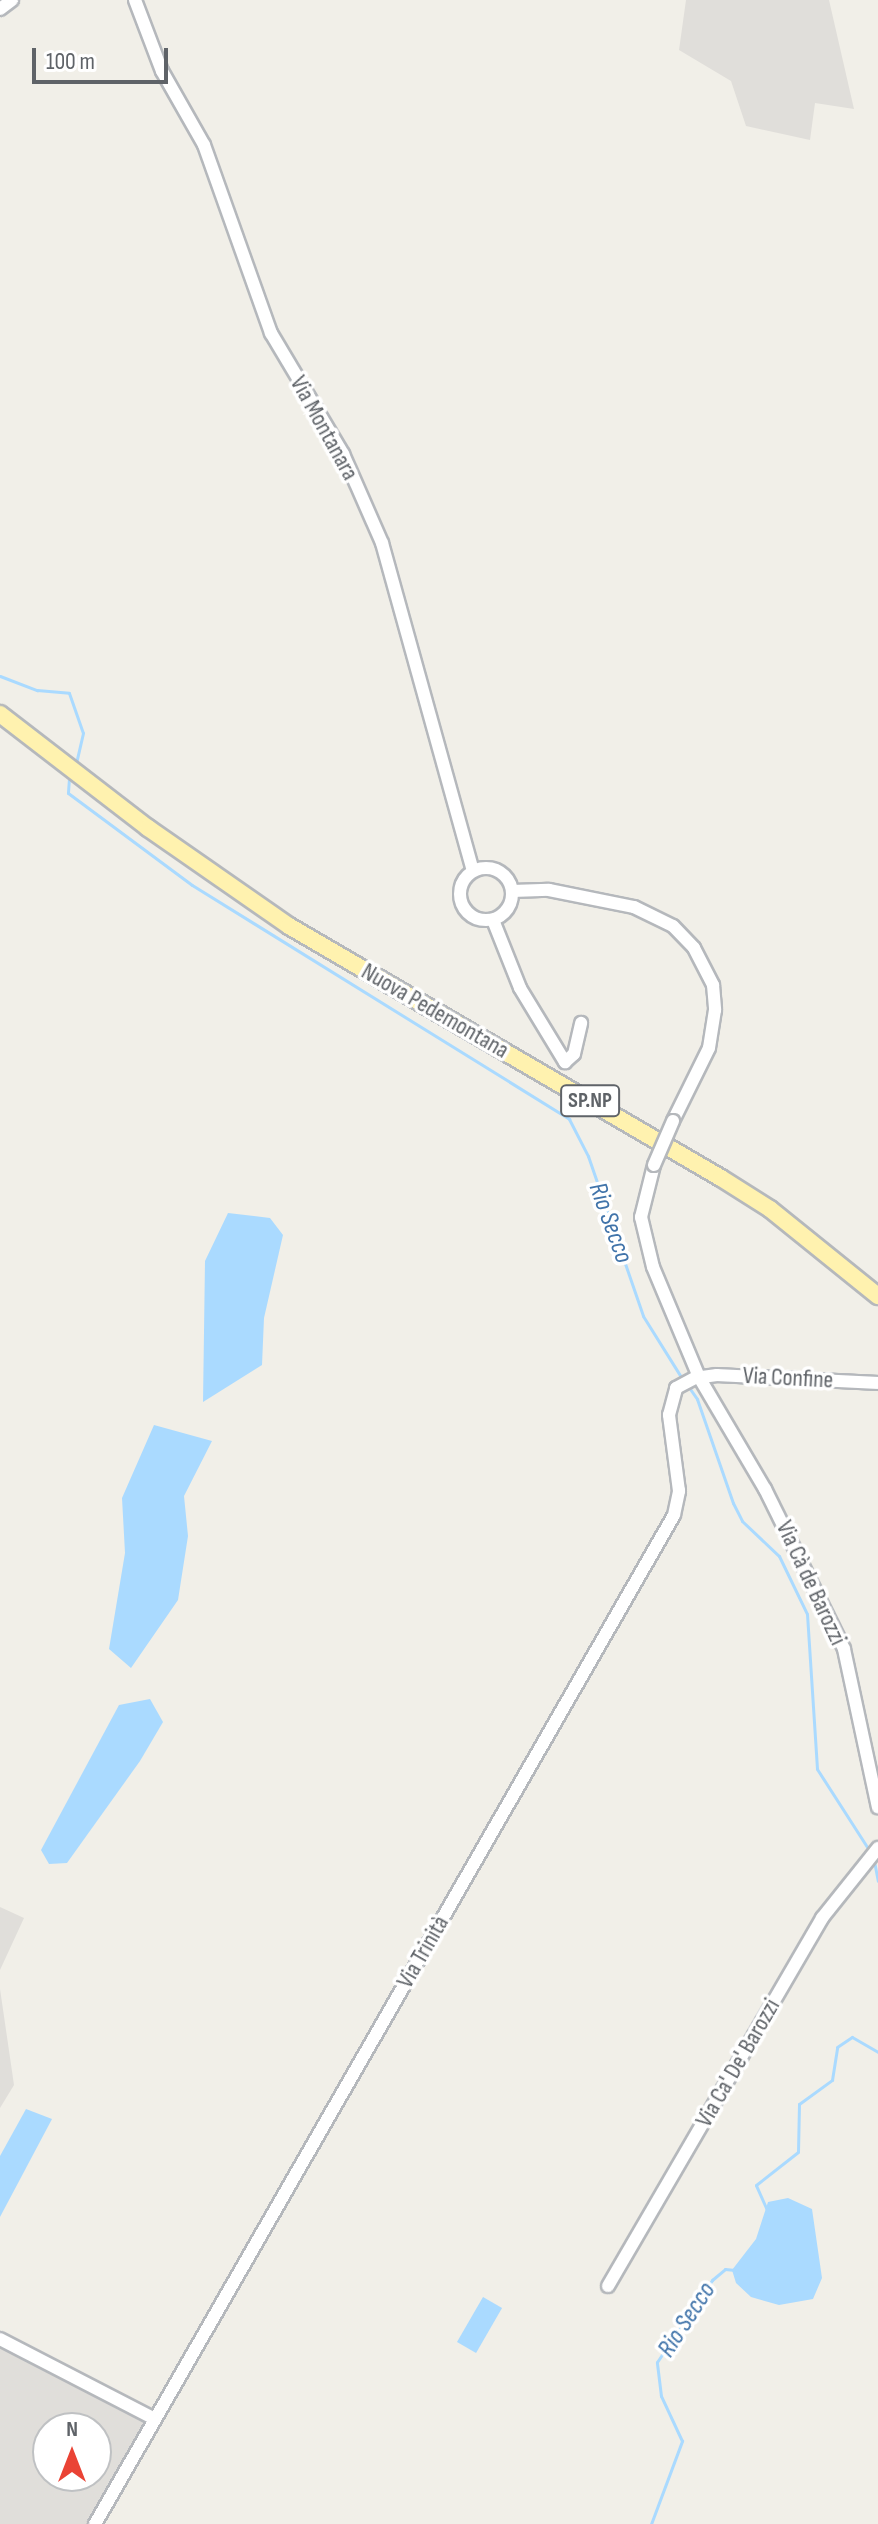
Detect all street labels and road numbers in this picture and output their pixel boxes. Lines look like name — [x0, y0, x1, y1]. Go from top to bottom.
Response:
street label: Via Montanara — [284, 371, 364, 485]
street label: Nuova Pedemontana — [356, 957, 514, 1065]
road number: SP.NP — [560, 1083, 620, 1119]
street label: Via Confine — [742, 1361, 834, 1395]
street label: Via Cà de Barozzi — [770, 1516, 852, 1650]
street label: Via Trinità — [391, 1911, 455, 1993]
street label: Via Ca' De' Barozzi — [690, 1994, 786, 2132]

